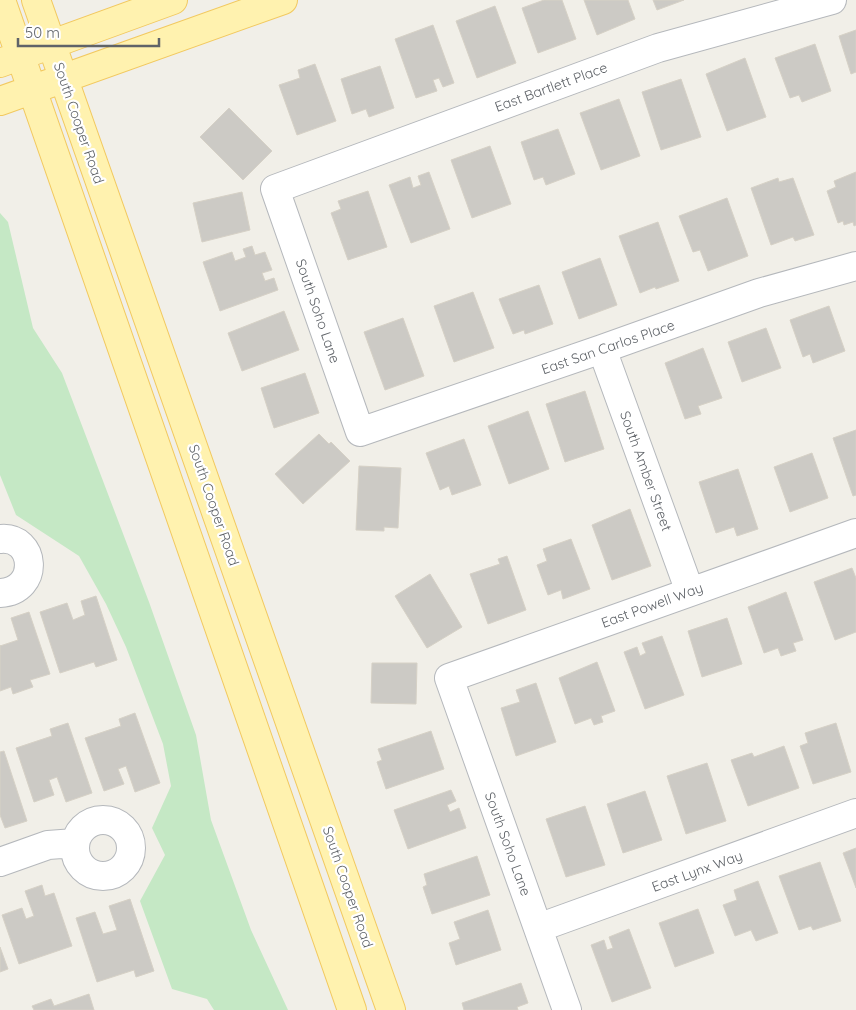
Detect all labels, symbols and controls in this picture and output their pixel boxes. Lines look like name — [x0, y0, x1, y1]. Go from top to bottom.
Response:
scale bar — [18, 15, 159, 47]
text: 50 m — [25, 23, 60, 42]
street label: East Bartlett Place — [492, 58, 610, 116]
street label: South Cooper Road — [50, 60, 108, 186]
street label: South Soho Lane — [292, 256, 344, 366]
street label: East San Carlos Place — [539, 316, 677, 378]
street label: South Amber Street — [616, 408, 676, 534]
street label: South Cooper Road — [185, 442, 243, 568]
street label: East Powell Way — [599, 578, 705, 632]
street label: South Soho Lane — [481, 790, 535, 899]
street label: South Cooper Road — [319, 824, 377, 950]
street label: East Lynx Way — [649, 846, 745, 896]

